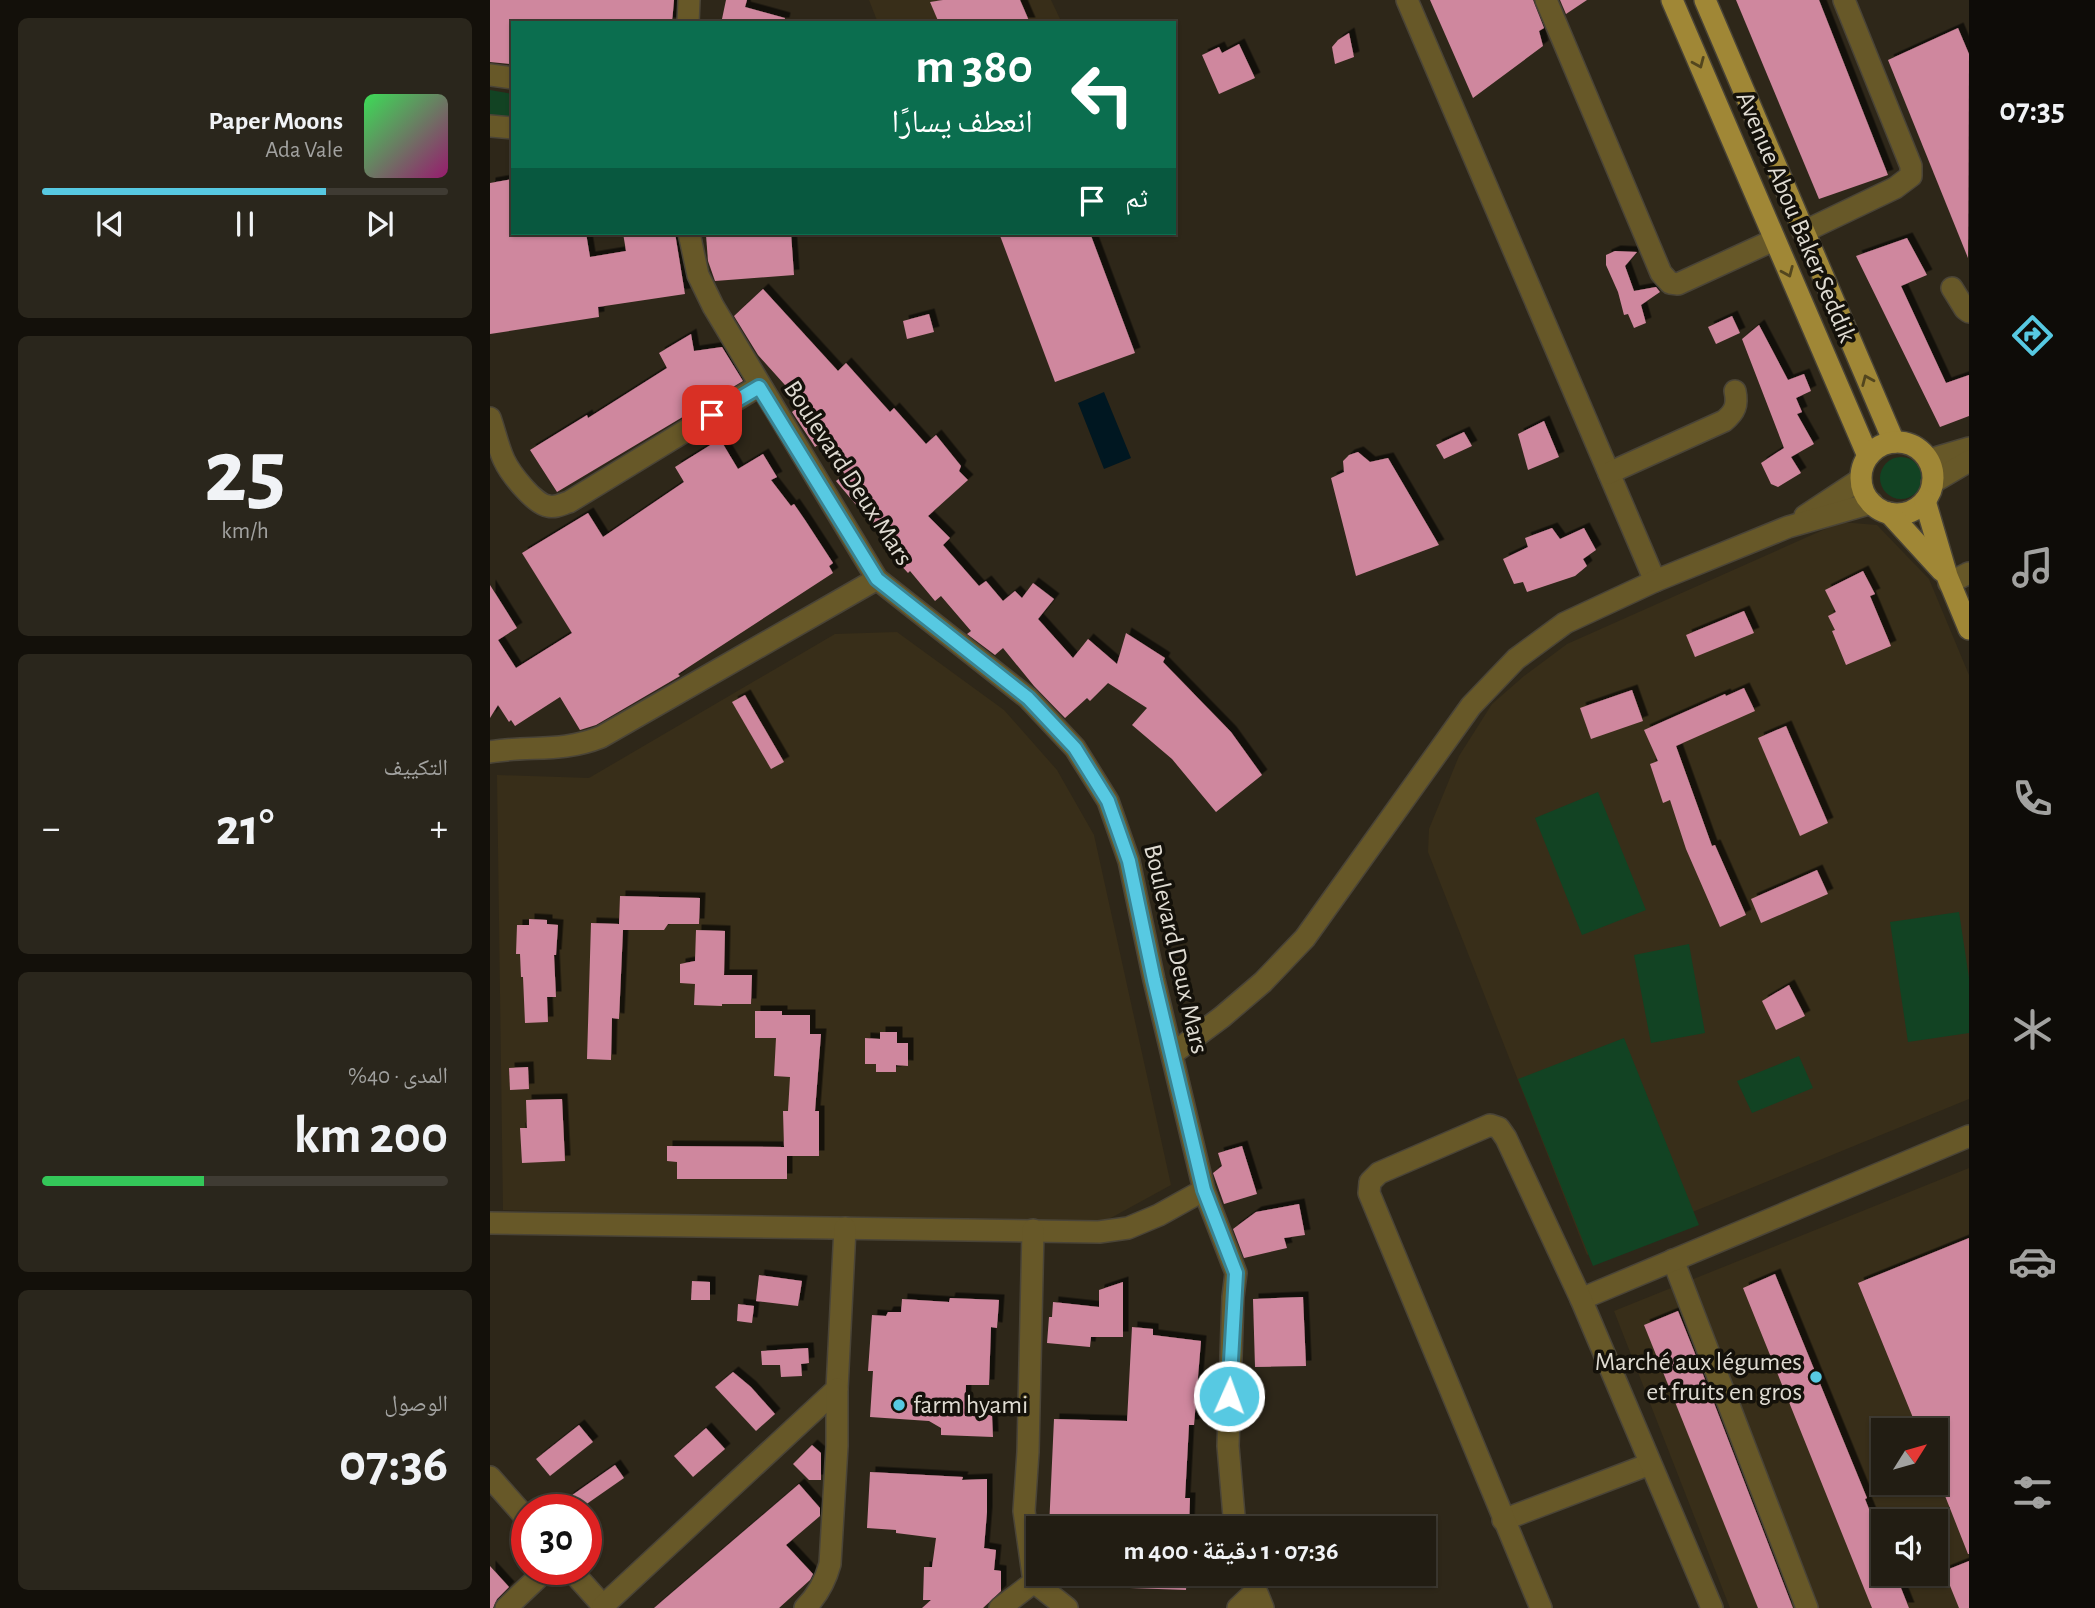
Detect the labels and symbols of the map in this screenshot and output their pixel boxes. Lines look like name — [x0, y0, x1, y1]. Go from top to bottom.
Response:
one-way arrow — [1691, 56, 1705, 68]
street label: Avenue Abou Baker Seddik — [1731, 88, 1861, 346]
one-way arrow — [1780, 265, 1794, 277]
one-way arrow — [1861, 375, 1875, 387]
street label: Boulevard Deux Mars — [779, 376, 917, 570]
pin — [682, 385, 742, 445]
street label: Boulevard Deux Mars — [1139, 842, 1213, 1056]
place label: Marché aux légumes et fruits en gros — [1595, 1349, 1802, 1405]
position arrow — [1192, 1359, 1266, 1433]
marker: Marché aux légumes et fruits en gros — [1808, 1369, 1824, 1385]
place label: farm hyami — [913, 1392, 1028, 1418]
marker: farm hyami — [891, 1397, 907, 1413]
north arrow — [1871, 1418, 1948, 1494]
speed limit sign: 30 — [511, 1494, 602, 1585]

